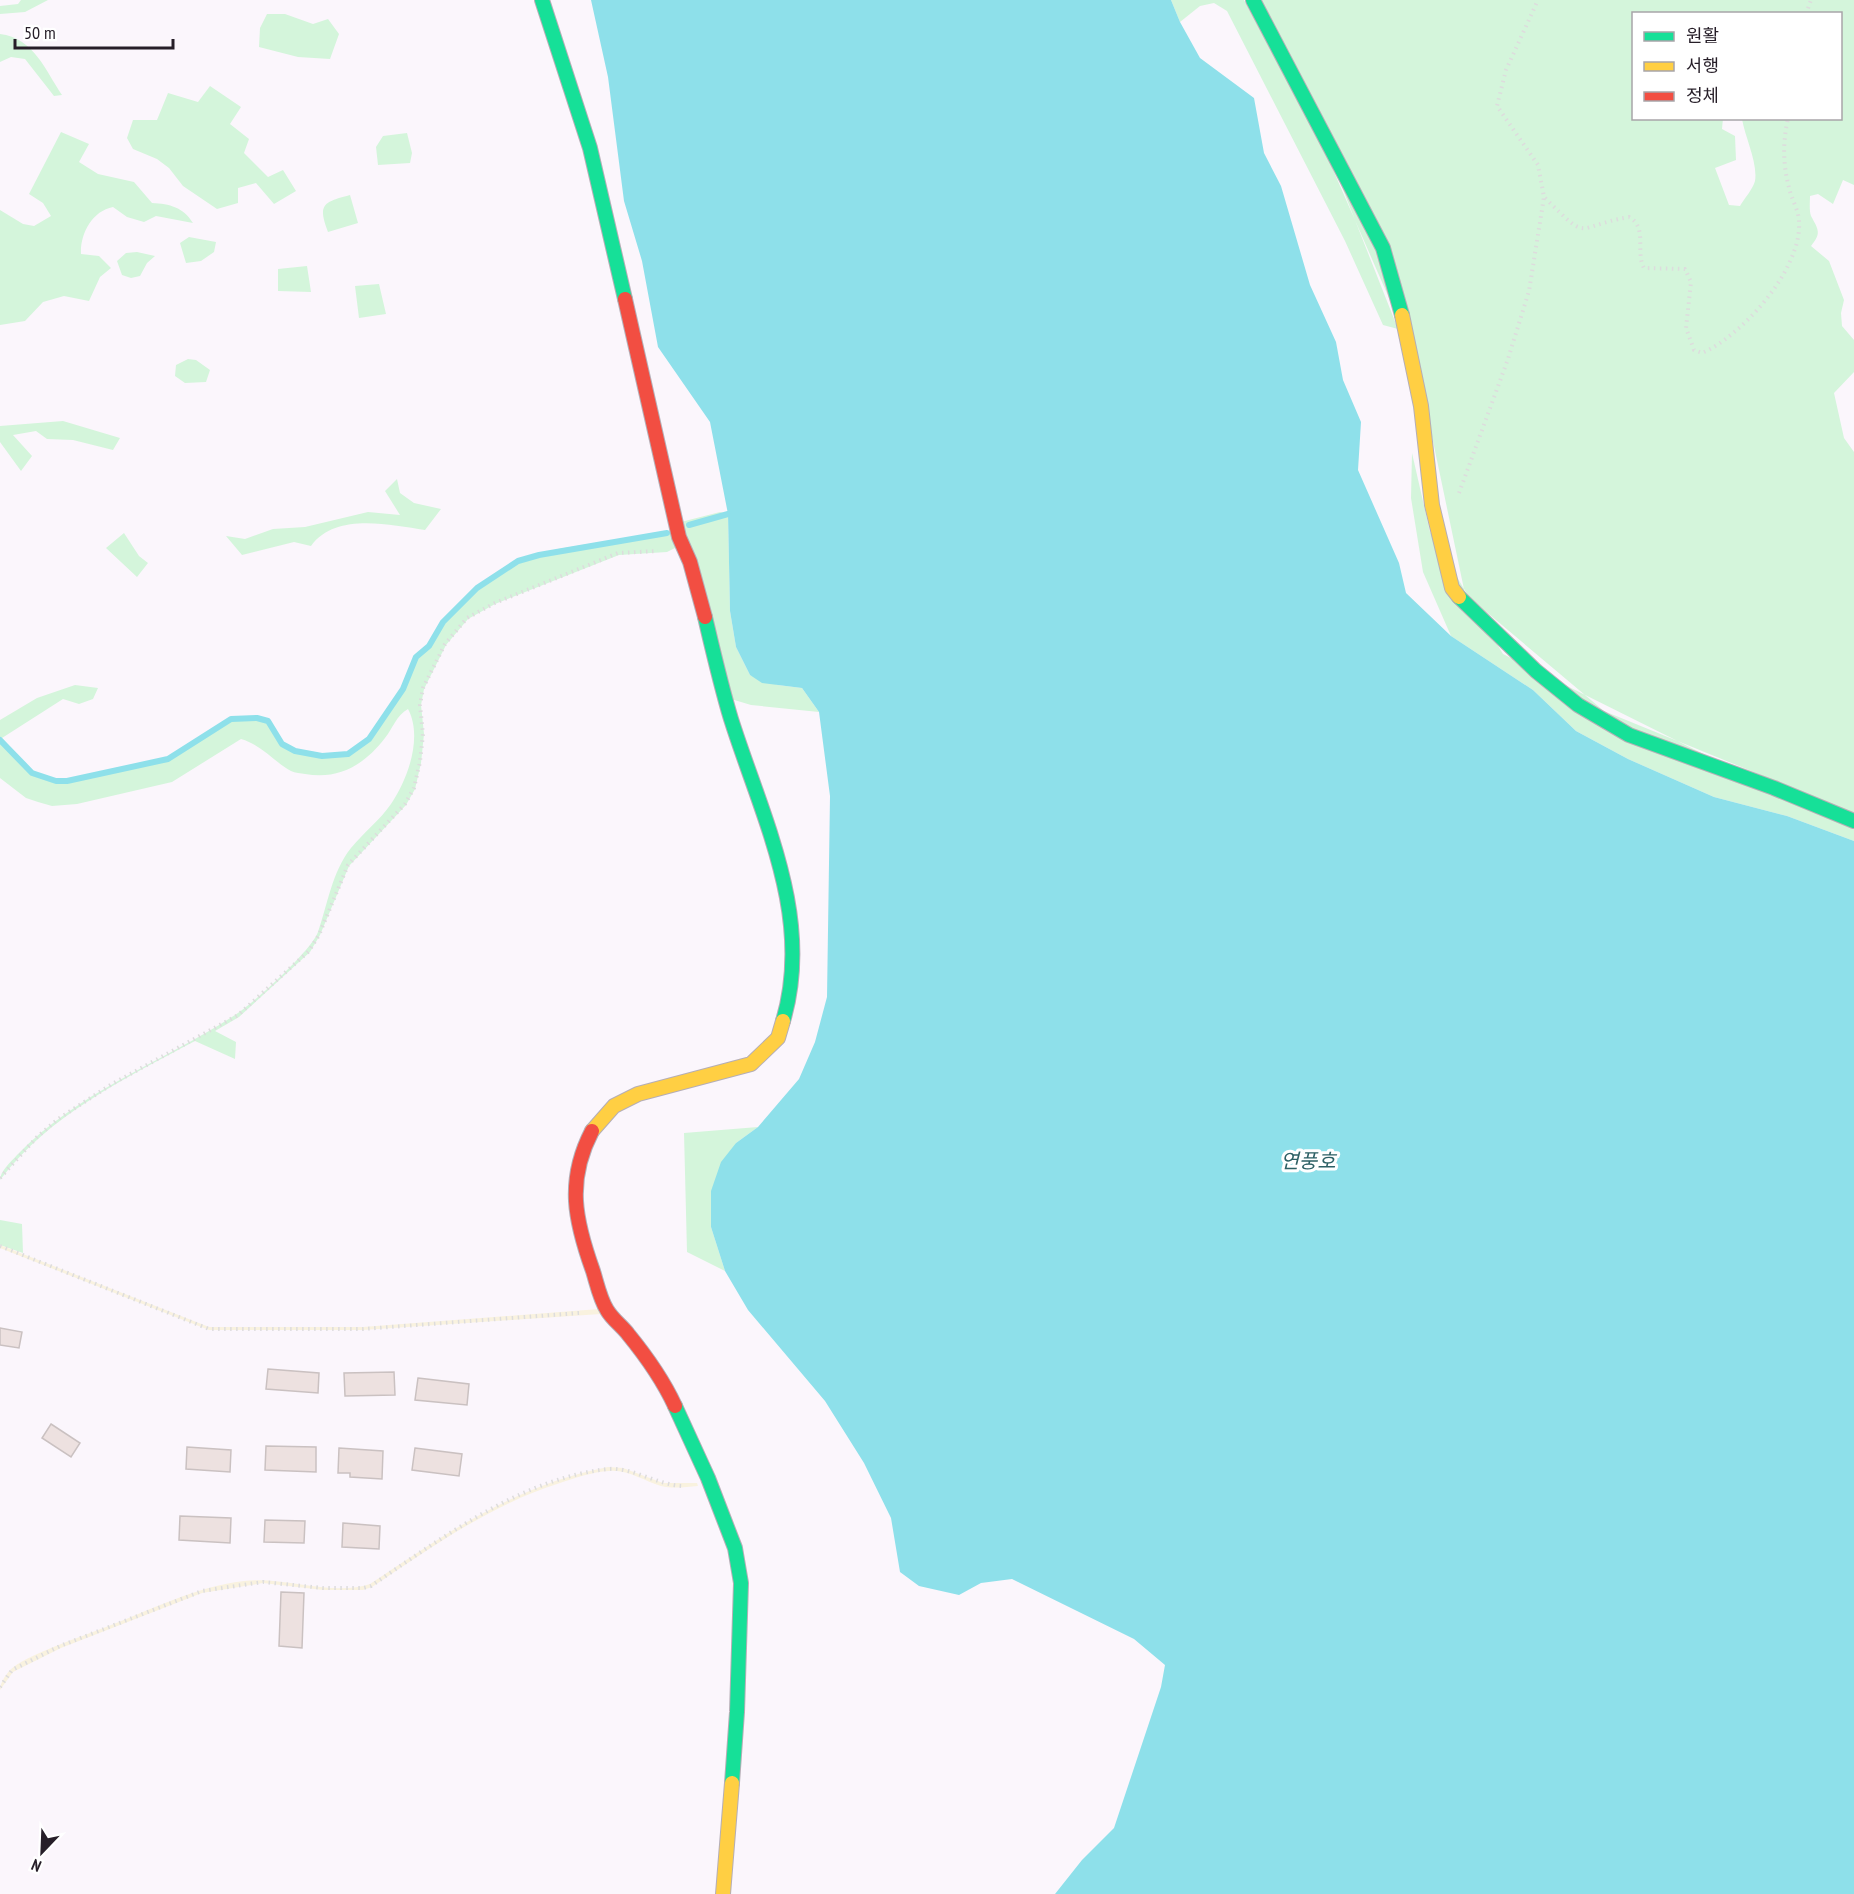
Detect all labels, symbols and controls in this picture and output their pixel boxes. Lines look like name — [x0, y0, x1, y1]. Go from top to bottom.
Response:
scale bar — [15, 12, 172, 50]
legend — [1632, 12, 1842, 120]
text: 50 m — [24, 21, 56, 44]
text: 원활 — [1686, 24, 1719, 47]
text: 서행 — [1686, 54, 1719, 77]
text: 정체 — [1686, 84, 1719, 107]
water label: 연풍호 — [1280, 1148, 1337, 1174]
north arrow — [12, 1822, 72, 1882]
text: N — [28, 1855, 44, 1877]

